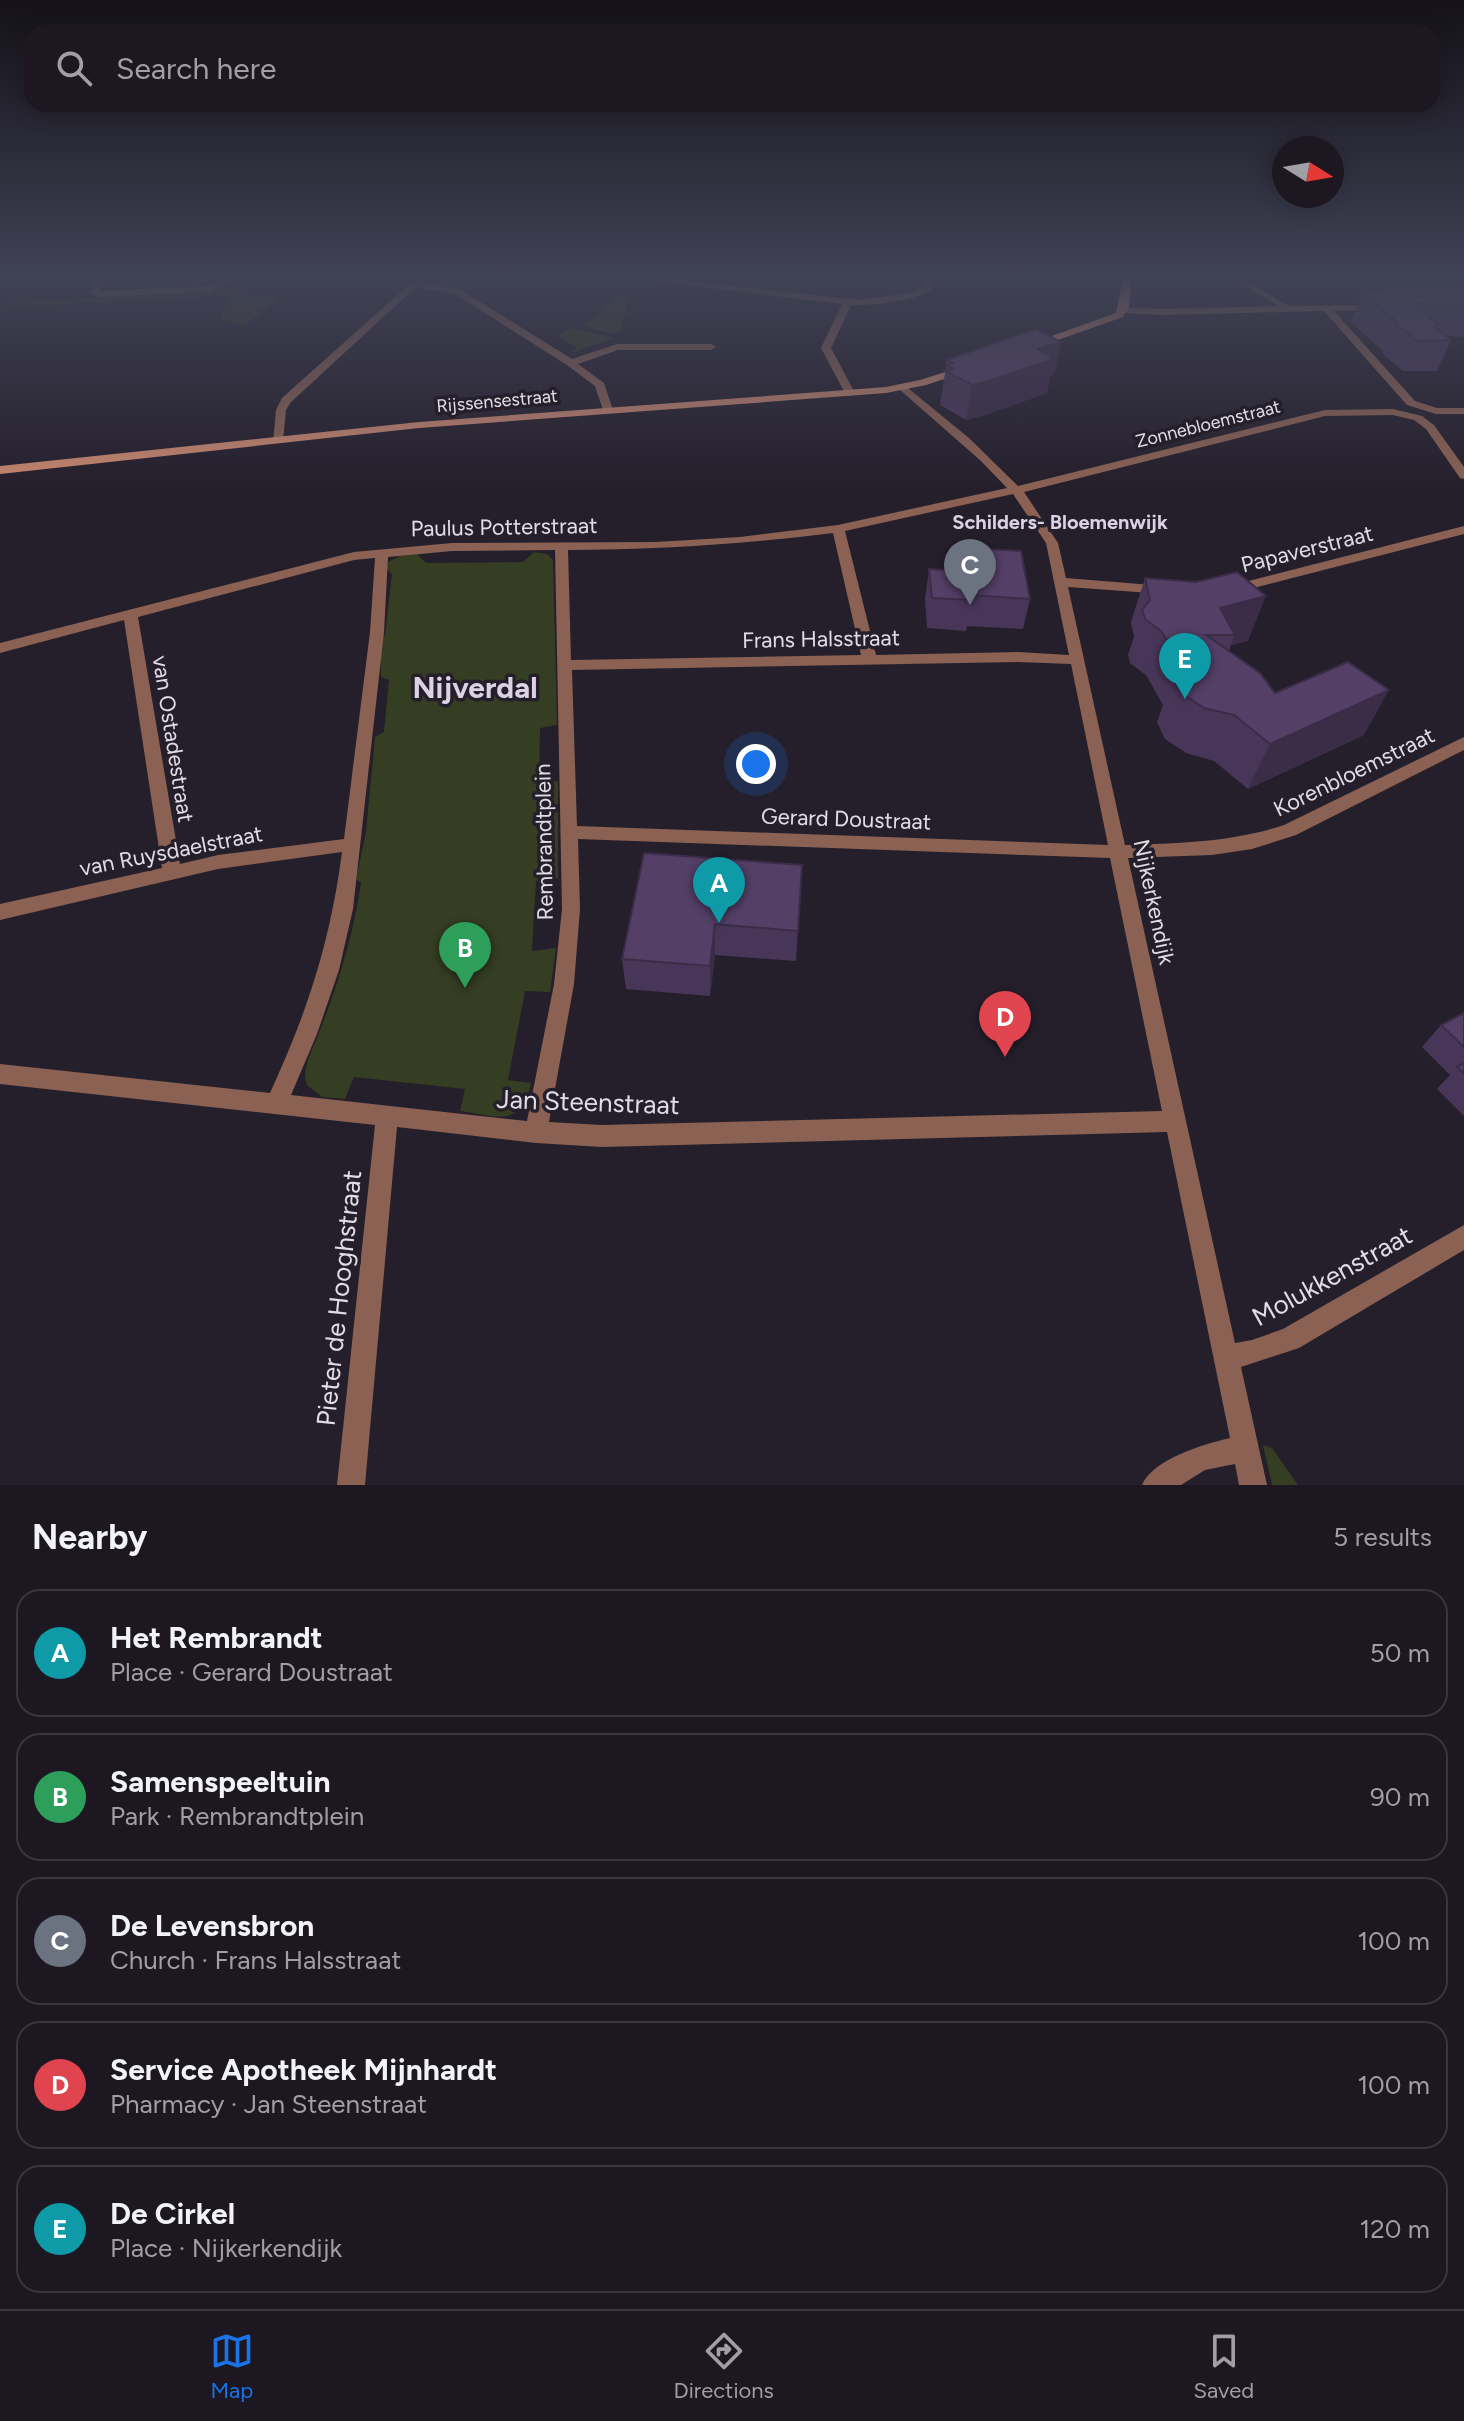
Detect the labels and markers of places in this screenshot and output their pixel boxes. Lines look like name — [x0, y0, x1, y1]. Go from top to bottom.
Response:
pin: C — [944, 539, 996, 605]
pin: E — [1159, 633, 1211, 699]
pin: A — [693, 857, 745, 923]
pin: B — [439, 922, 491, 988]
pin: D — [979, 991, 1031, 1057]

